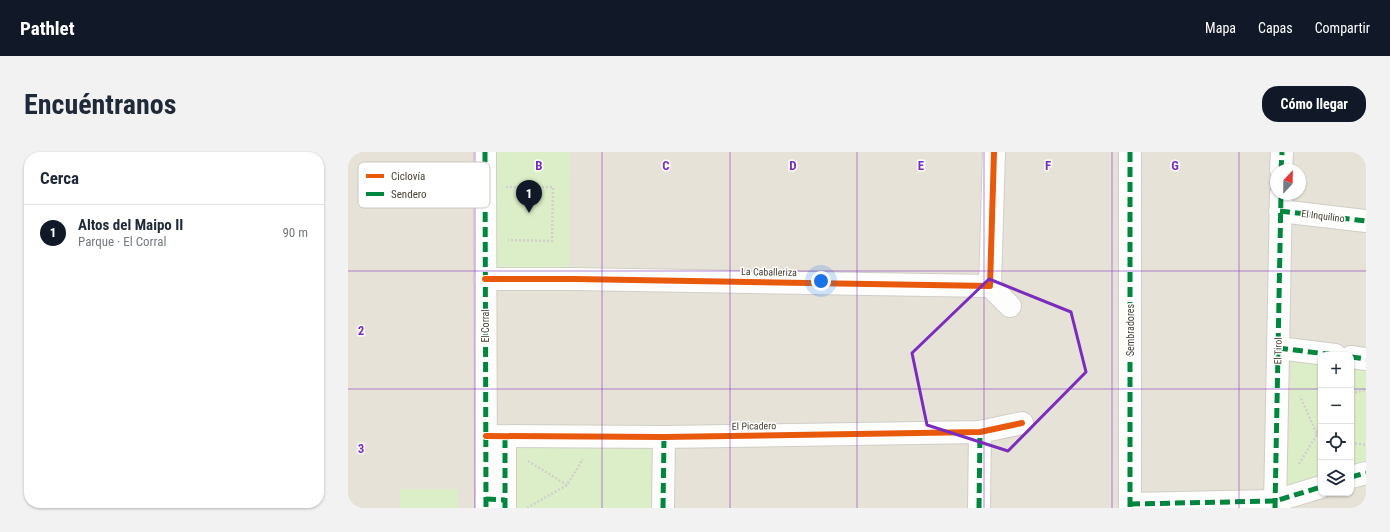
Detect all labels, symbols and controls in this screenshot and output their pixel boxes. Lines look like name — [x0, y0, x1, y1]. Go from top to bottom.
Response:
text: Pathlet — [20, 17, 75, 40]
text: Mapa — [1205, 20, 1236, 36]
text: Capas — [1258, 20, 1293, 36]
text: Compartir — [1315, 20, 1370, 36]
button: Cómo llegar — [1262, 86, 1366, 122]
text: Encuéntranos — [24, 88, 176, 121]
text: B — [535, 158, 543, 173]
text: C — [662, 158, 670, 173]
text: D — [789, 158, 797, 173]
text: E — [918, 158, 925, 173]
text: F — [1045, 158, 1051, 173]
text: G — [1171, 158, 1179, 173]
legend — [358, 162, 490, 208]
north arrow — [1270, 164, 1306, 200]
text: Cerca — [40, 168, 79, 188]
text: Ciclovía — [391, 170, 425, 183]
pin: 1 — [516, 180, 542, 213]
text: Sendero — [391, 188, 427, 201]
street label: El Inquilino — [1301, 208, 1345, 224]
text: Altos del Maipo II — [78, 216, 183, 234]
text: 1 — [50, 225, 56, 240]
text: 90 m — [282, 225, 308, 240]
text: Parque · El Corral — [78, 234, 166, 249]
street label: La Caballeriza — [741, 266, 797, 278]
your location — [811, 271, 831, 291]
street label: Sembradores — [1125, 303, 1136, 356]
street label: El Corral — [480, 309, 491, 343]
text: 2 — [358, 323, 365, 338]
street label: El Tirol — [1272, 337, 1284, 365]
map controls — [1318, 352, 1354, 496]
button: + — [1318, 352, 1354, 388]
button: − — [1318, 388, 1354, 424]
street label: El Picadero — [732, 420, 776, 432]
button: locate — [1318, 424, 1354, 460]
text: 3 — [358, 441, 364, 456]
button: layers — [1318, 460, 1354, 496]

